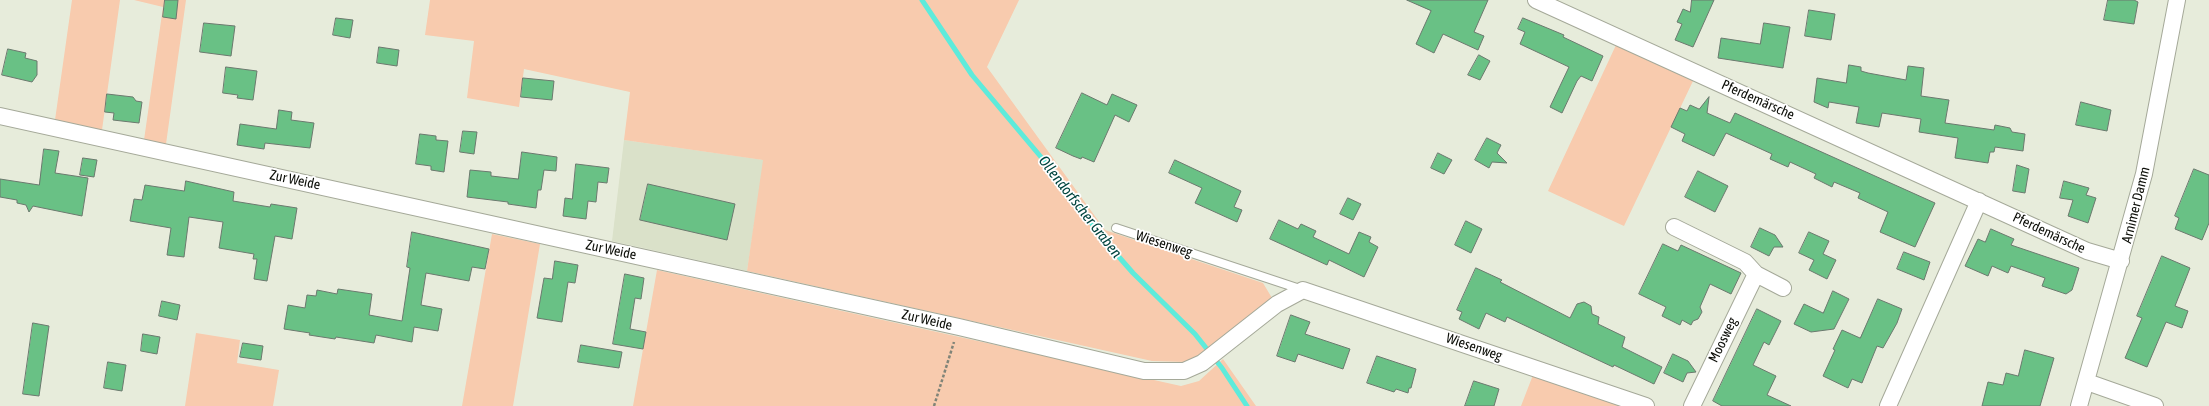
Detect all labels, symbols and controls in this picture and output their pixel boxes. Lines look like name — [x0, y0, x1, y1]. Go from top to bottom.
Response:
street label: Pferdemärsche — [1719, 76, 1797, 124]
water label: Ollendorfscher Graben — [1035, 152, 1125, 262]
street label: Arnimer Damm — [2118, 165, 2154, 245]
street label: Zur Weide — [268, 166, 322, 194]
street label: Pferdemärsche — [2010, 209, 2088, 257]
street label: Wiesenweg — [1134, 227, 1194, 261]
street label: Zur Weide — [584, 236, 638, 264]
street label: Zur Weide — [900, 306, 954, 334]
street label: Moosweg — [1705, 315, 1741, 365]
street label: Wiesenweg — [1444, 330, 1504, 364]

